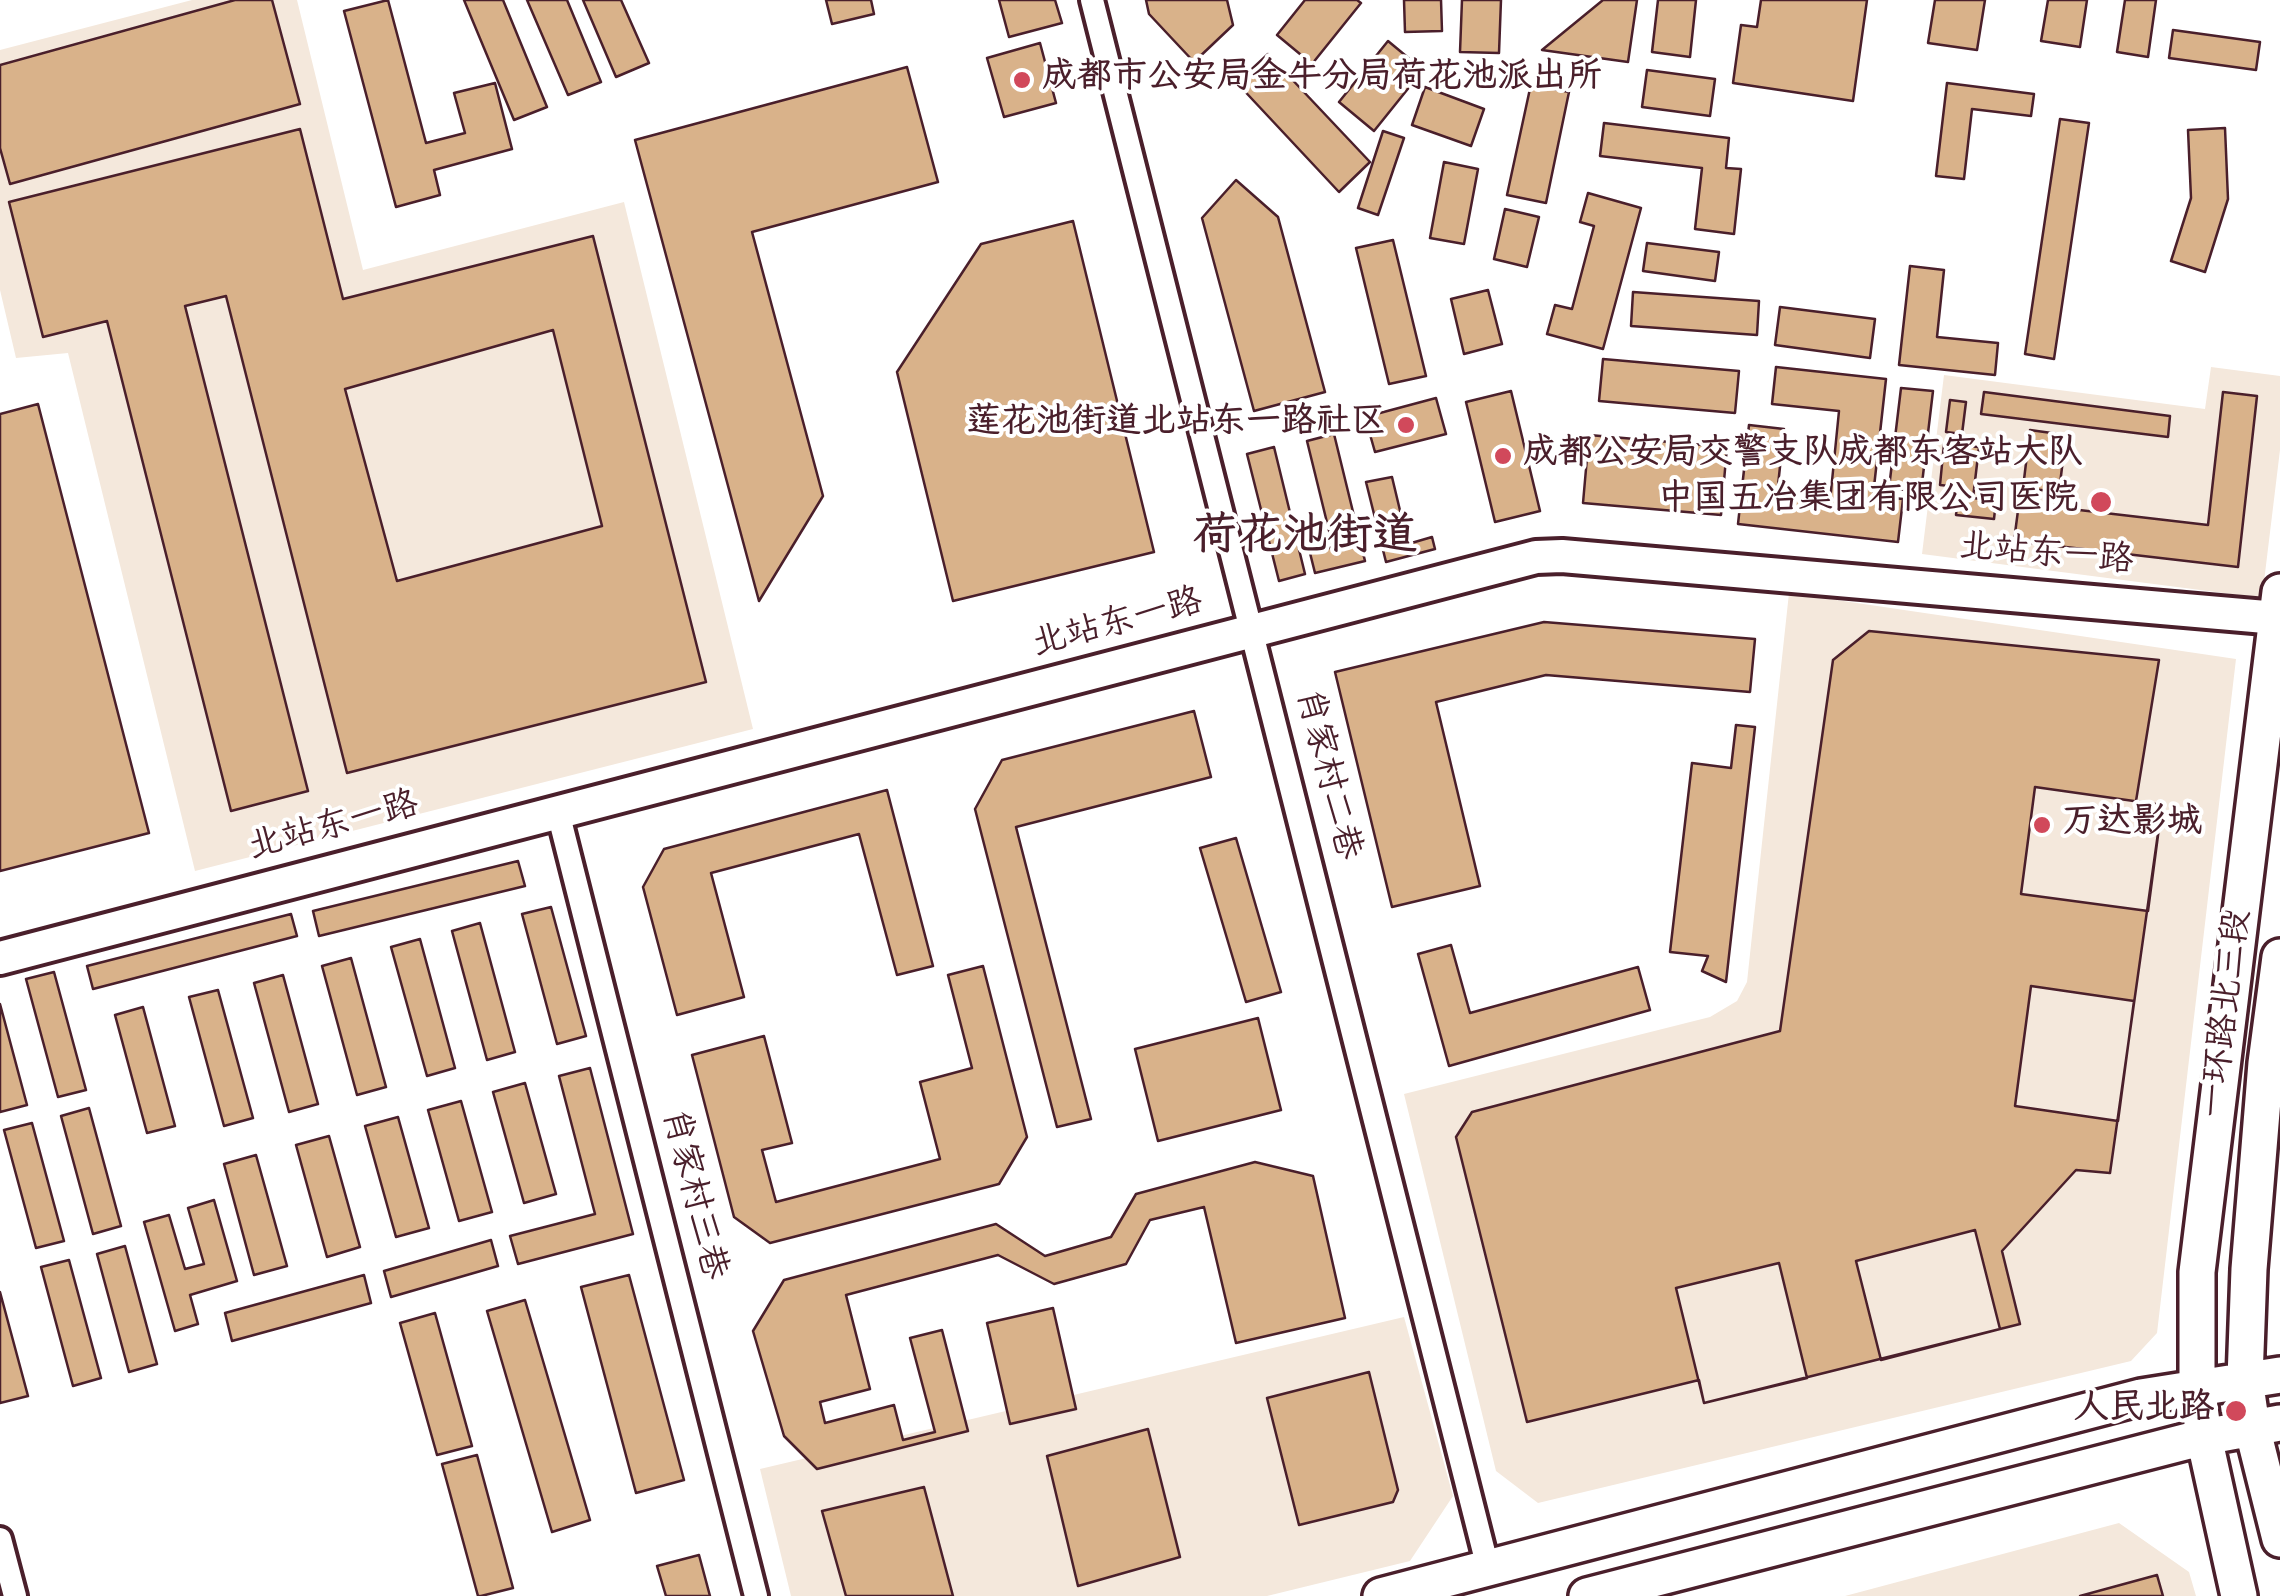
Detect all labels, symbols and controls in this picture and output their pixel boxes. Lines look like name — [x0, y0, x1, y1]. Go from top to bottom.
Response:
place label: 成都市公安局金牛分局荷花池派出所 — [1042, 59, 1602, 101]
marker: 成都市公安局金牛分局荷花池派出所 — [1011, 69, 1033, 91]
place label: 莲花池街道北站东一路社区 — [966, 404, 1386, 446]
marker: 莲花池街道北站东一路社区 — [1395, 414, 1417, 436]
place label: 成都公安局交警支队成都东客站大队 — [1523, 435, 2083, 477]
marker: 成都公安局交警支队成都东客站大队 — [1492, 445, 1514, 467]
place label: 中国五冶集团有限公司医院 — [1658, 481, 2078, 523]
marker: 中国五冶集团有限公司医院 — [2088, 489, 2114, 515]
district label: 荷花池街道 — [1193, 514, 1417, 568]
street label: 北站东一路 — [1957, 528, 2135, 586]
street label: 北站东一路 — [1028, 583, 1208, 669]
street label: 肖家村二巷 — [1283, 685, 1367, 865]
street label: 北站东一路 — [244, 786, 424, 872]
place label: 万达影城 — [2062, 804, 2202, 846]
marker: 万达影城 — [2031, 814, 2053, 836]
street label: 一环路北三段 — [2195, 907, 2263, 1121]
street label: 肖家村三巷 — [649, 1105, 733, 1285]
place label: 人民北路 — [2074, 1390, 2214, 1432]
marker: 人民北路 — [2223, 1398, 2249, 1424]

